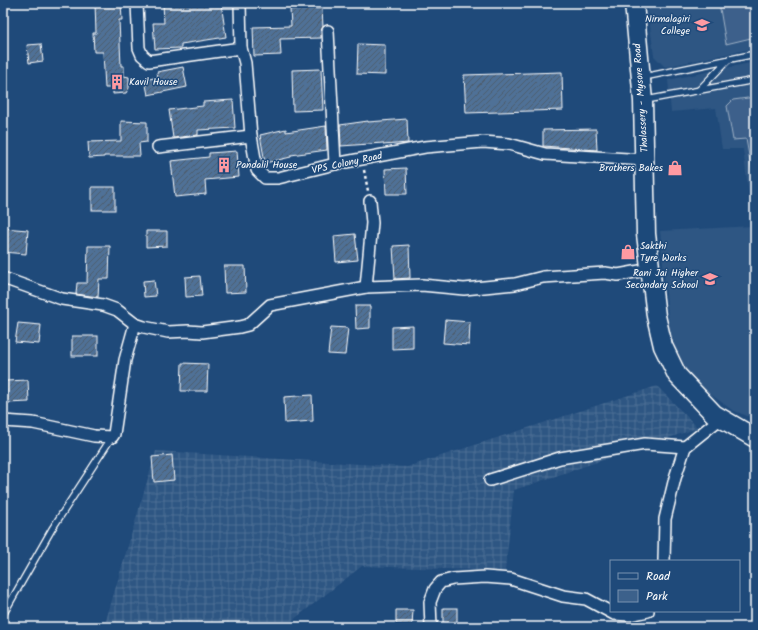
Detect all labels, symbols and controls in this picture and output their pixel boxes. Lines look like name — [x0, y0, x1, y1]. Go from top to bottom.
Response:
place label: Nirmalagiri College — [645, 11, 691, 39]
school or university icon: Nirmalagiri College — [693, 16, 711, 34]
street label: Thalassery - Mysore Road — [629, 42, 653, 153]
building icon: Kavil House — [108, 73, 126, 91]
place label: Kavil House — [129, 74, 178, 90]
street label: VPS Colony Road — [310, 148, 385, 178]
building icon: Pandalil House — [215, 156, 233, 174]
place label: Pandalil House — [236, 157, 298, 173]
shop icon: Brothers Bakes — [666, 159, 684, 177]
place label: Brothers Bakes — [599, 160, 664, 176]
place label: Sakthi Tyre Works — [640, 238, 687, 266]
shop icon: Sakthi Tyre Works — [619, 243, 637, 261]
place label: Rani Jai Higher Secondary School — [626, 265, 699, 293]
school or university icon: Rani Jai Higher Secondary School — [701, 270, 719, 288]
legend — [610, 560, 740, 612]
text: Road — [646, 567, 671, 586]
text: Park — [646, 587, 668, 606]

